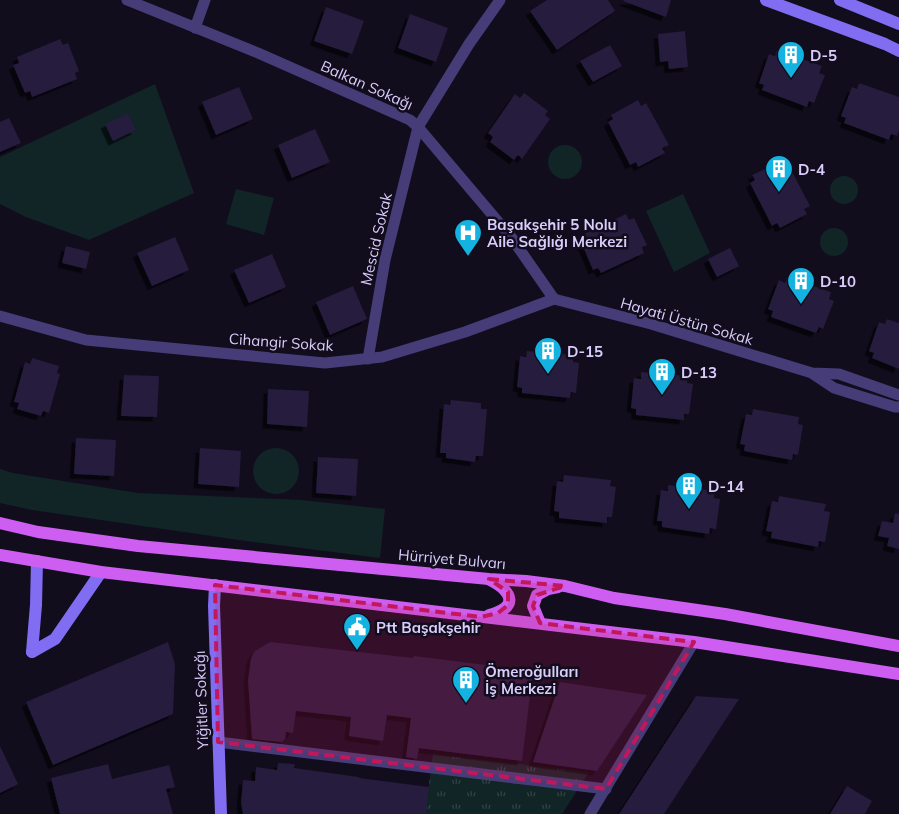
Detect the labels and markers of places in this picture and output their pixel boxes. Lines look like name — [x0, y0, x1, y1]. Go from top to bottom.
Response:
building icon: D-5 — [776, 40, 806, 79]
place label: D-5 — [810, 46, 837, 65]
building icon: D-4 — [764, 154, 794, 193]
place label: D-4 — [798, 160, 825, 179]
place label: Başakşehir 5 Nolu Aile Sağlığı Merkezi — [487, 215, 627, 251]
hospital icon: Başakşehir 5 Nolu Aile Sağlığı Merkezi — [453, 218, 483, 257]
building icon: D-10 — [786, 266, 816, 305]
place label: D-10 — [820, 272, 856, 291]
building icon: D-15 — [533, 336, 563, 375]
place label: D-15 — [567, 342, 603, 361]
building icon: D-13 — [647, 357, 677, 396]
place label: D-13 — [681, 363, 717, 382]
building icon: D-14 — [674, 471, 704, 510]
place label: D-14 — [708, 477, 744, 496]
public building icon: Ptt Başakşehir — [342, 612, 372, 651]
place label: Ptt Başakşehir — [376, 618, 481, 637]
place label: Ömeroğulları İş Merkezi — [485, 662, 578, 698]
building icon: Ömeroğulları İş Merkezi — [451, 665, 481, 704]

